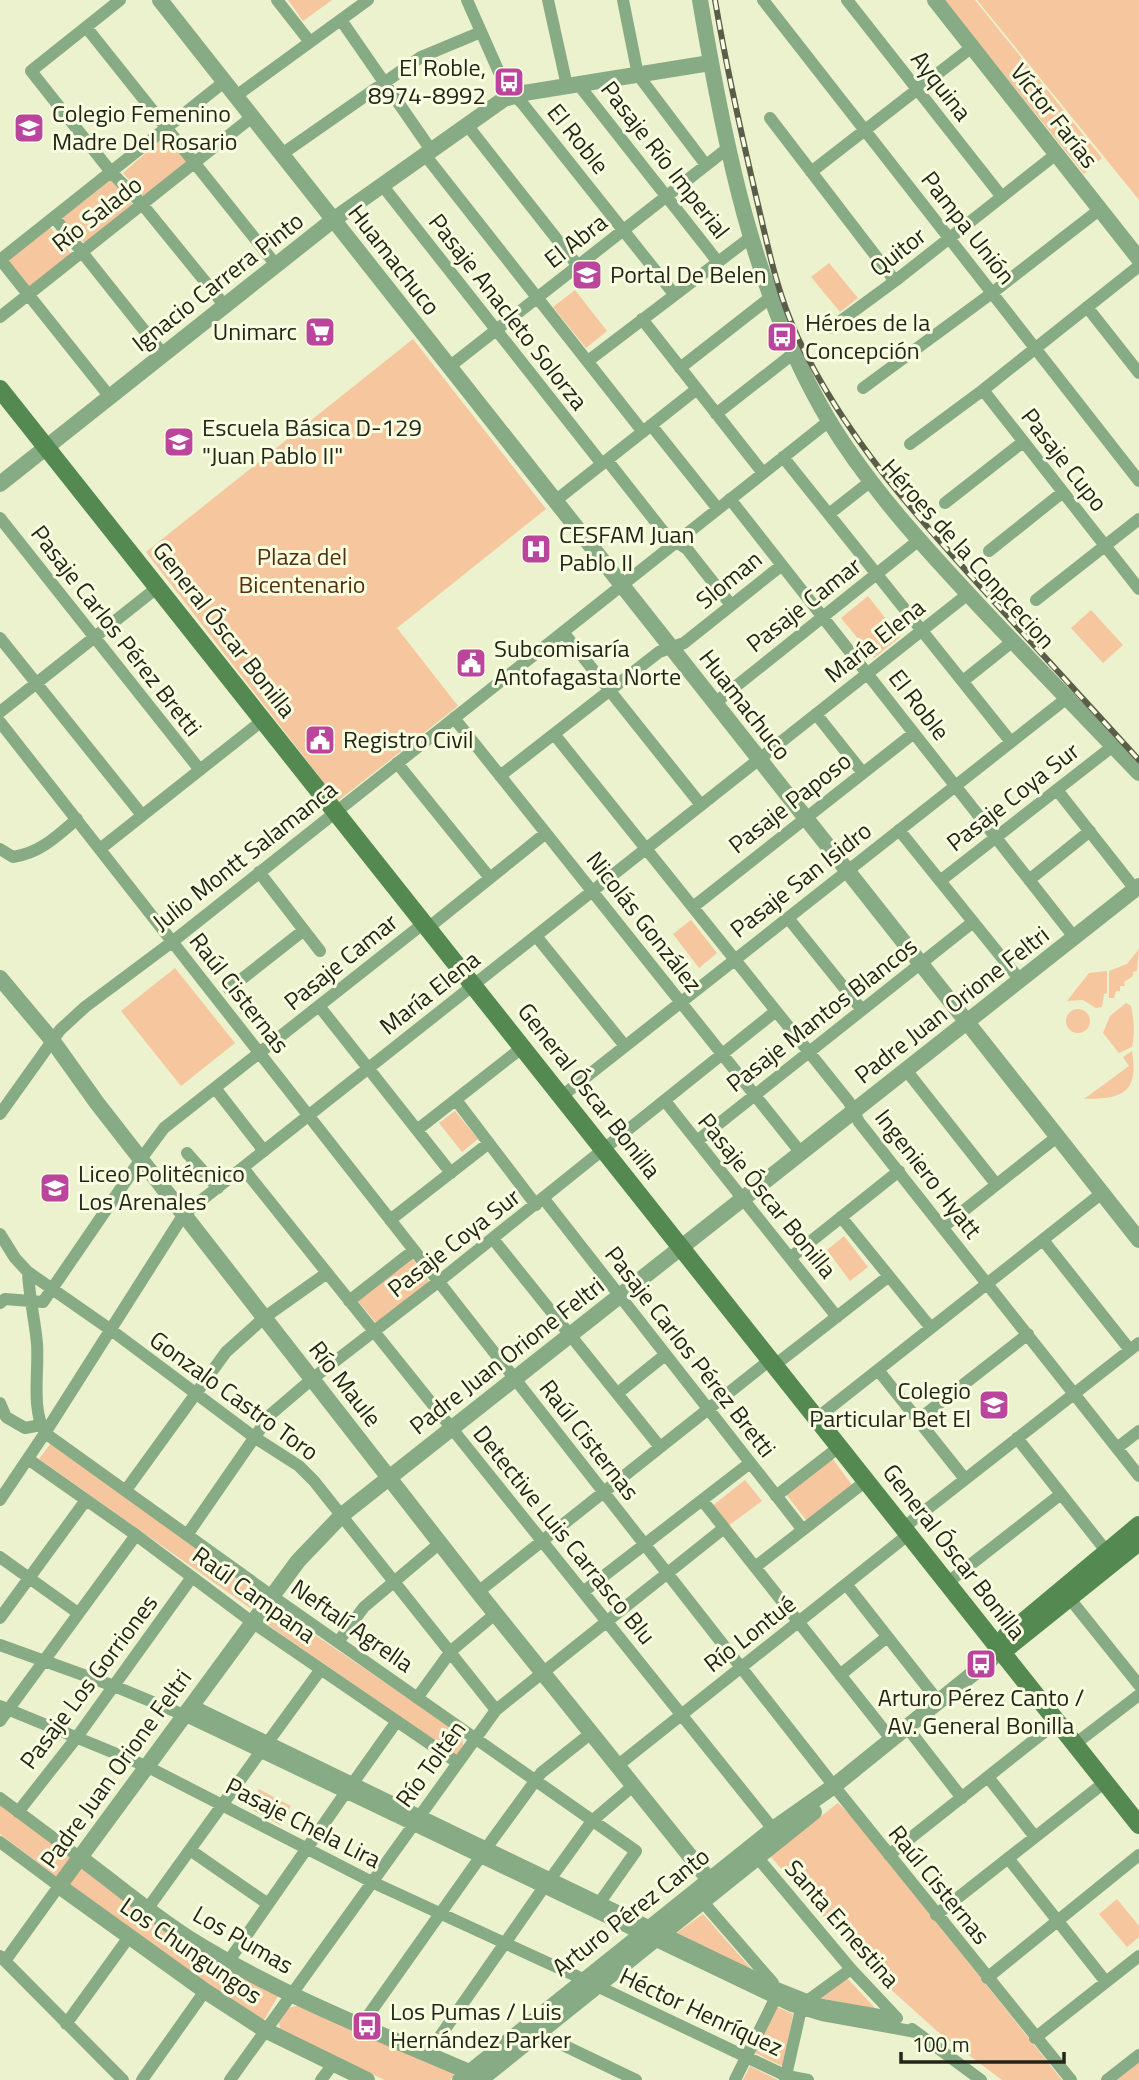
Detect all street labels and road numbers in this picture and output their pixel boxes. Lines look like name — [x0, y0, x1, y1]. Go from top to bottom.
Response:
street label: Ayquina — [903, 42, 981, 128]
street label: Víctor Farías — [1002, 55, 1107, 176]
street label: Pasaje Río Imperial — [593, 73, 739, 246]
street label: El Roble — [539, 95, 618, 181]
street label: Pampa Unión — [913, 163, 1025, 292]
street label: Río Salado — [44, 166, 149, 260]
street label: Huamachuco — [340, 196, 450, 323]
street label: Ignacio Carrera Pinto — [124, 203, 311, 360]
street label: El Abra — [536, 204, 615, 276]
street label: Pasaje Anacleto Solorza — [420, 205, 597, 417]
street label: Quitor — [861, 218, 933, 285]
street label: Pasaje Cupo — [1013, 400, 1117, 519]
street label: Héroes de la Conpcecion — [873, 450, 1064, 656]
street label: Pasaje Carlos Pérez Bretti — [23, 517, 211, 744]
street label: General Óscar Bonilla — [144, 534, 305, 725]
street label: Sloman — [687, 541, 769, 617]
street label: Pasaje Camar — [738, 548, 869, 661]
street label: María Elena — [816, 589, 932, 691]
street label: Huamachuco — [691, 641, 801, 768]
street label: El Roble — [880, 661, 959, 748]
street label: Pasaje Coya Sur — [938, 733, 1086, 860]
street label: Pasaje Paposo — [720, 743, 858, 862]
street label: Julio Montt Salamanca — [144, 771, 345, 939]
street label: Pasaje San Isidro — [722, 812, 879, 946]
street label: Nicolás González — [578, 843, 711, 1000]
street label: Pasaje Camar — [276, 904, 405, 1018]
street label: Padre Juan Orione Feltri — [846, 917, 1056, 1092]
street label: Raúl Cisternas — [181, 924, 299, 1061]
street label: Pasaje Mantos Blancos — [718, 928, 925, 1100]
street label: María Elena — [371, 941, 487, 1043]
street label: General Óscar Bonilla — [509, 995, 670, 1186]
street label: Ingeniero Hyatt — [867, 1101, 991, 1246]
street label: Pasaje Óscar Bonilla — [690, 1105, 846, 1286]
street label: Pasaje Coya Sur — [379, 1179, 527, 1306]
street label: Pasaje Carlos Pérez Bretti — [597, 1238, 785, 1465]
street label: Padre Juan Orione Feltri — [401, 1268, 611, 1443]
street label: Gonzalo Castro Toro — [143, 1321, 327, 1469]
street label: Río Maule — [301, 1333, 391, 1434]
street label: Raúl Cisternas — [531, 1371, 649, 1508]
street label: Detective Luis Carrasco Blu — [465, 1417, 665, 1652]
street label: General Óscar Bonilla — [874, 1456, 1035, 1647]
street label: Raúl Campana — [185, 1537, 324, 1651]
street label: Neftalí Agrella — [284, 1570, 421, 1681]
street label: Pasaje Los Gorriones — [10, 1586, 166, 1776]
street label: Río Lontué — [696, 1586, 803, 1681]
street label: Padre Juan Orione Feltri — [31, 1661, 200, 1875]
street label: Río Toltén — [386, 1712, 474, 1814]
street label: Pasaje Chela Lira — [220, 1767, 387, 1877]
street label: Raúl Cisternas — [880, 1817, 999, 1952]
street label: Arturo Pérez Canto — [544, 1838, 717, 1984]
street label: Santa Ernestina — [777, 1851, 909, 1996]
street label: Los Chungungos — [113, 1888, 270, 2013]
street label: Los Pumas — [187, 1896, 300, 1982]
street label: Héctor Henríquez — [614, 1958, 789, 2065]

